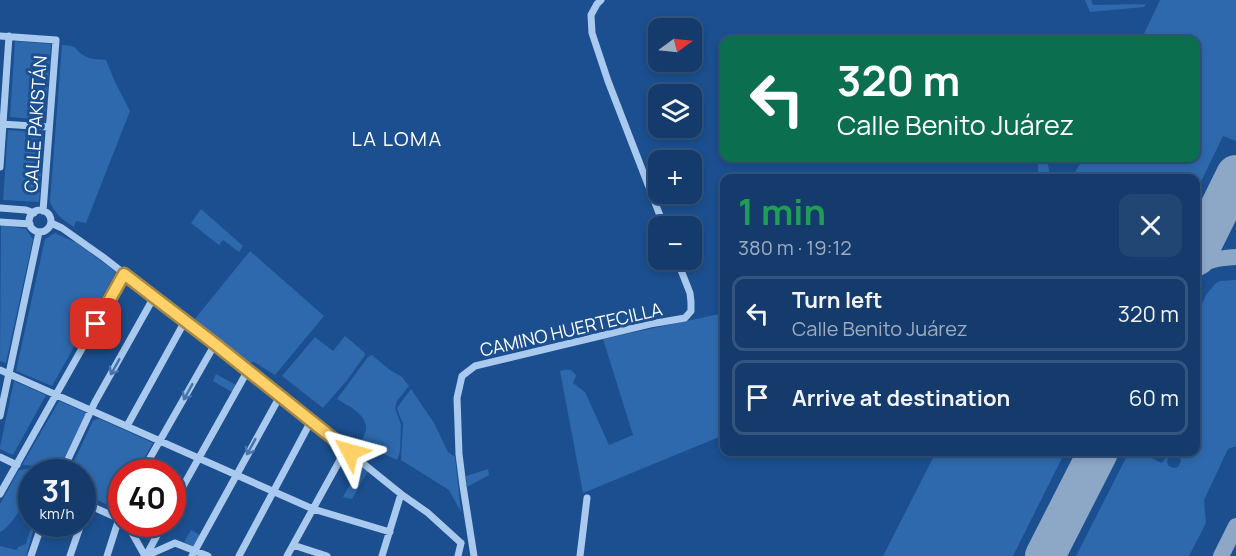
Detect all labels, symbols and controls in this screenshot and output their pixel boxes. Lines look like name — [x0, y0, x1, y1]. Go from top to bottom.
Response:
north arrow — [648, 18, 702, 72]
map controls — [648, 18, 702, 270]
text: 320 m — [837, 51, 960, 109]
street label: CALLE PAKISTÁN — [18, 55, 52, 193]
icon: left — [738, 60, 816, 138]
button: layers — [648, 84, 702, 138]
text: Calle Benito Juárez — [837, 106, 1074, 143]
district label: LA LOMA — [351, 125, 443, 152]
button: + — [648, 150, 702, 204]
text: 1 min — [738, 187, 826, 236]
button: close — [1119, 194, 1182, 257]
button: − — [648, 216, 702, 270]
text: 380 m · 19:12 — [738, 234, 852, 261]
text: Turn left — [792, 285, 882, 315]
street label: CAMINO HUERTECILLA — [478, 296, 665, 362]
icon: left — [741, 297, 774, 330]
pin — [70, 298, 121, 349]
text: 320 m — [1118, 299, 1179, 329]
icon: arrive — [79, 307, 112, 340]
text: Calle Benito Juárez — [792, 315, 968, 342]
one-way arrow — [109, 358, 121, 375]
icon: arrive — [741, 381, 774, 414]
one-way arrow — [182, 383, 193, 401]
text: Arrive at destination — [792, 383, 1010, 413]
text: 60 m — [1129, 383, 1179, 413]
position arrow — [318, 420, 382, 484]
one-way arrow — [245, 438, 257, 455]
speed limit sign: 40 — [108, 459, 186, 537]
text: 31 — [42, 470, 72, 511]
text: km/h — [40, 503, 74, 524]

